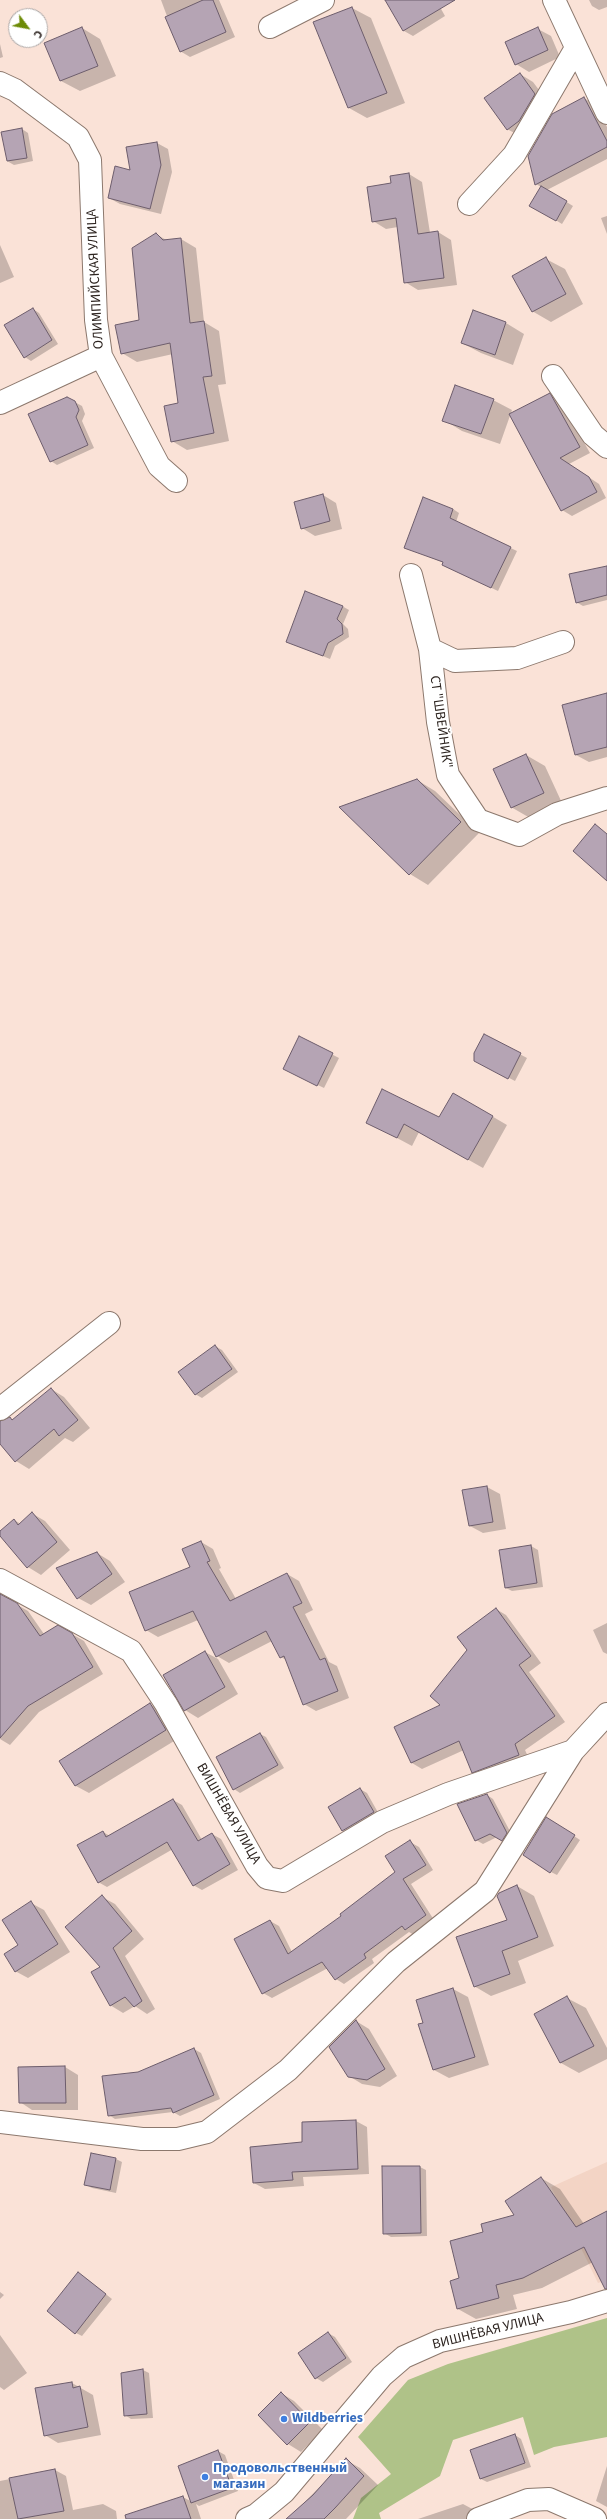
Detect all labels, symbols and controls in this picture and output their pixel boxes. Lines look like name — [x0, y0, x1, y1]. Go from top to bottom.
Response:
north arrow — [8, 8, 48, 48]
text: С — [30, 27, 46, 41]
street label: ОЛИМПИЙСКАЯ УЛИЦА — [84, 209, 108, 349]
street label: СТ "ШВЕЙНИК" — [425, 675, 455, 769]
street label: ВИШНЁВАЯ УЛИЦА — [192, 1760, 264, 1868]
street label: ВИШНЁВАЯ УЛИЦА — [431, 2310, 545, 2354]
place label: Wildberries — [292, 2411, 363, 2427]
marker: Wildberries — [279, 2414, 289, 2424]
place label: Продовольственный магазин — [213, 2461, 347, 2494]
marker: Продовольственный магазин — [200, 2472, 210, 2482]

